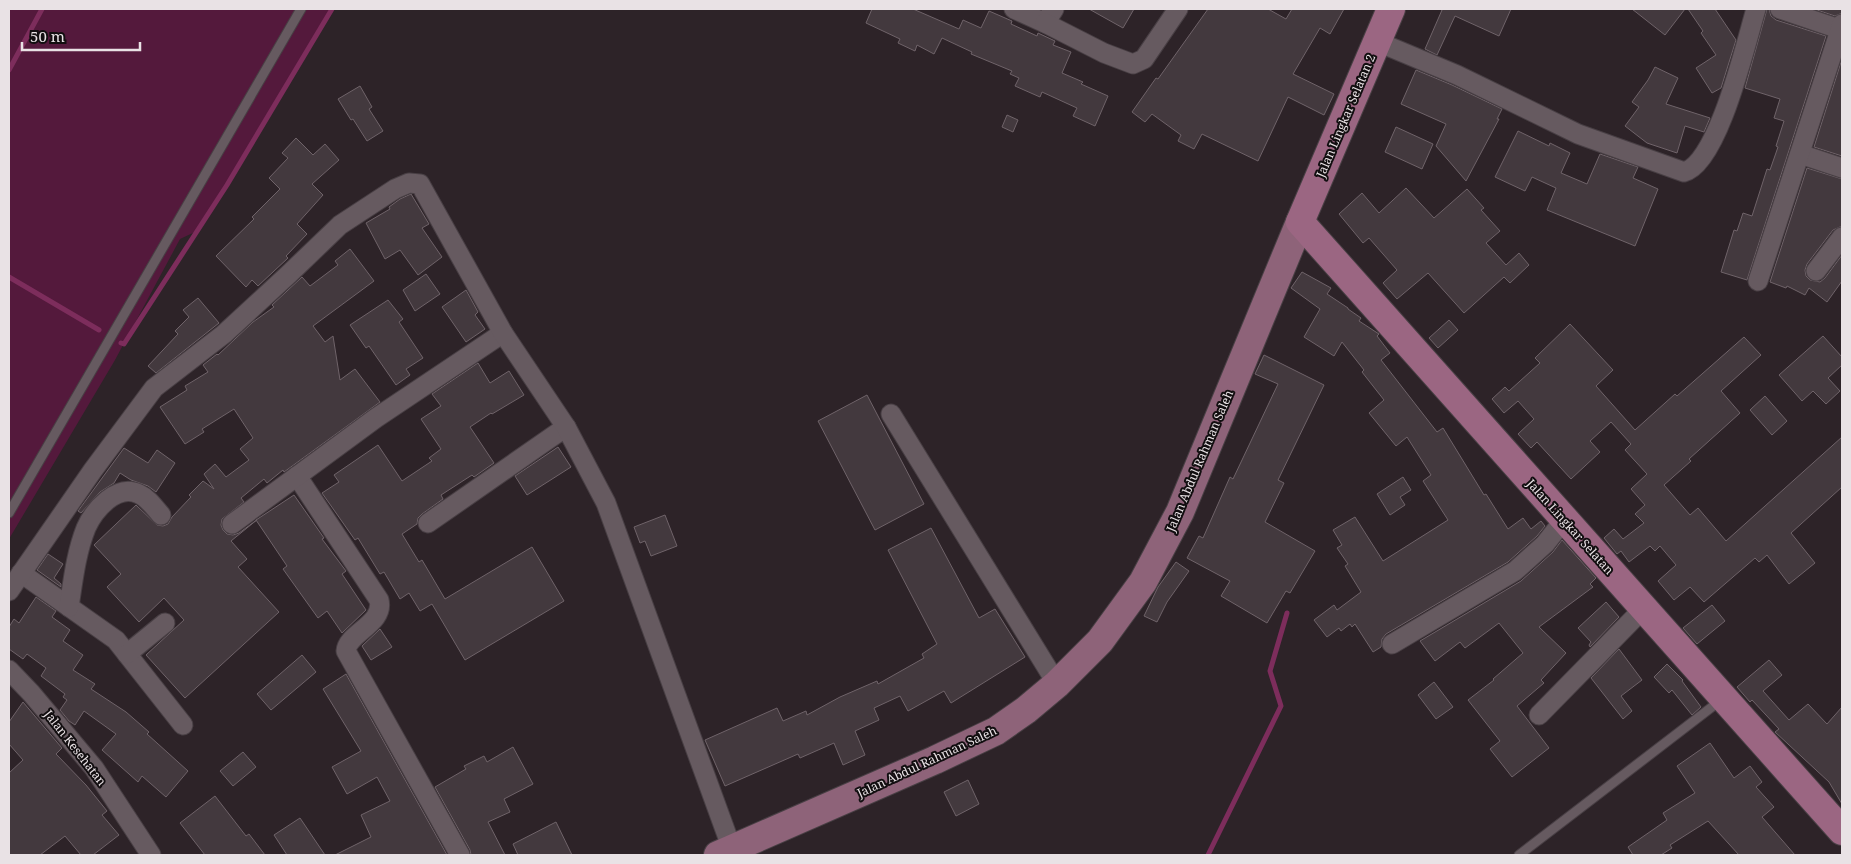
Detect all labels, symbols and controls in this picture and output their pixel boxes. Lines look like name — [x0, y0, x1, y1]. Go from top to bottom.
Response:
scale bar — [22, 20, 140, 52]
text: 50 m — [30, 26, 65, 46]
street label: Jalan Lingkar Selatan 2 — [1311, 52, 1379, 181]
street label: Jalan Abdul Rahman Saleh — [1162, 387, 1237, 535]
street label: Jalan Lingkar Selatan — [1522, 475, 1618, 578]
street label: Jalan Kesehatan — [40, 705, 111, 789]
street label: Jalan Abdul Rahman Saleh — [853, 722, 1000, 802]

